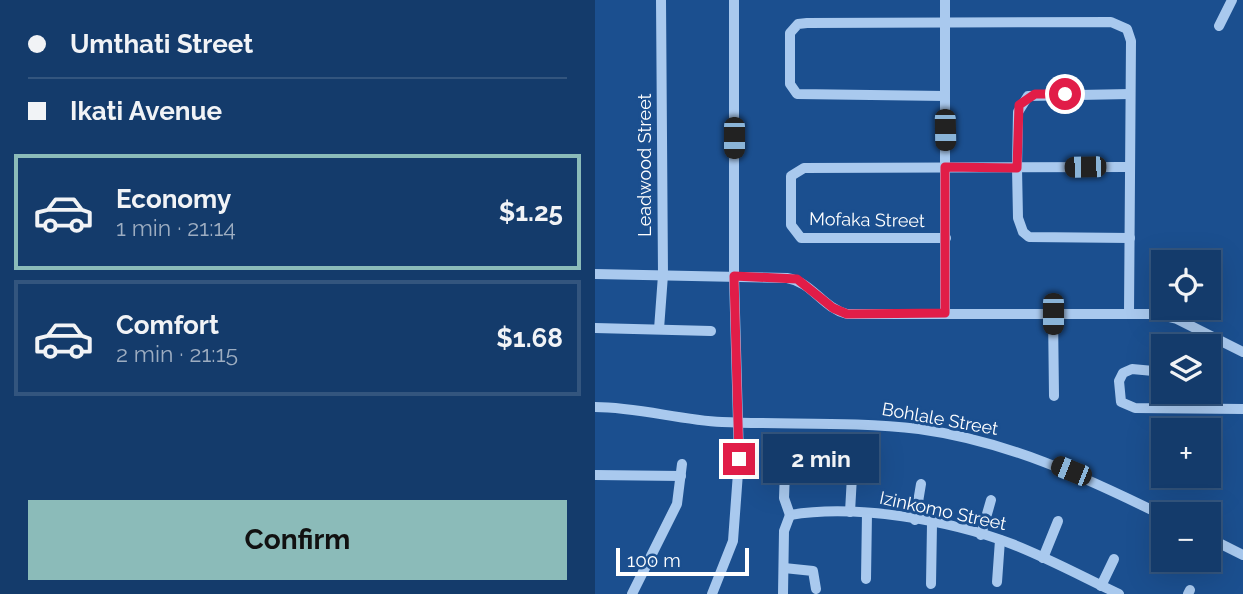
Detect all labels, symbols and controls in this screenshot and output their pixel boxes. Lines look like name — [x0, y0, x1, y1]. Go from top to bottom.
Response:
text: Umthati Street — [70, 29, 253, 59]
route start — [1049, 78, 1081, 110]
street label: Leadwood Street — [634, 93, 655, 237]
text: Ikati Avenue — [70, 96, 222, 126]
car — [935, 109, 956, 151]
car — [724, 117, 745, 159]
car — [1064, 156, 1107, 178]
icon: car — [32, 181, 95, 244]
text: Economy — [116, 184, 231, 214]
text: $1.25 — [499, 197, 563, 227]
street label: Mofaka Street — [809, 208, 925, 231]
text: 1 min · 21:14 — [116, 214, 236, 241]
map controls — [1151, 250, 1221, 572]
button: locate — [1151, 250, 1221, 320]
car — [1043, 293, 1064, 335]
icon: car — [32, 307, 95, 370]
text: Comfort — [116, 310, 219, 340]
text: $1.68 — [496, 323, 563, 353]
button: layers — [1151, 334, 1221, 404]
text: 2 min · 21:15 — [116, 340, 238, 367]
street label: Bohlale Street — [880, 398, 1000, 439]
button: + — [1151, 418, 1221, 488]
callout: 2 min — [763, 434, 879, 484]
route end — [723, 443, 755, 475]
text: 2 min — [791, 445, 851, 472]
car — [1048, 453, 1095, 489]
street label: Izinkomo Street — [878, 487, 1008, 534]
button: Confirm — [28, 500, 567, 580]
button: − — [1151, 502, 1221, 572]
scale bar — [616, 545, 749, 577]
text: 100 m — [627, 549, 681, 571]

